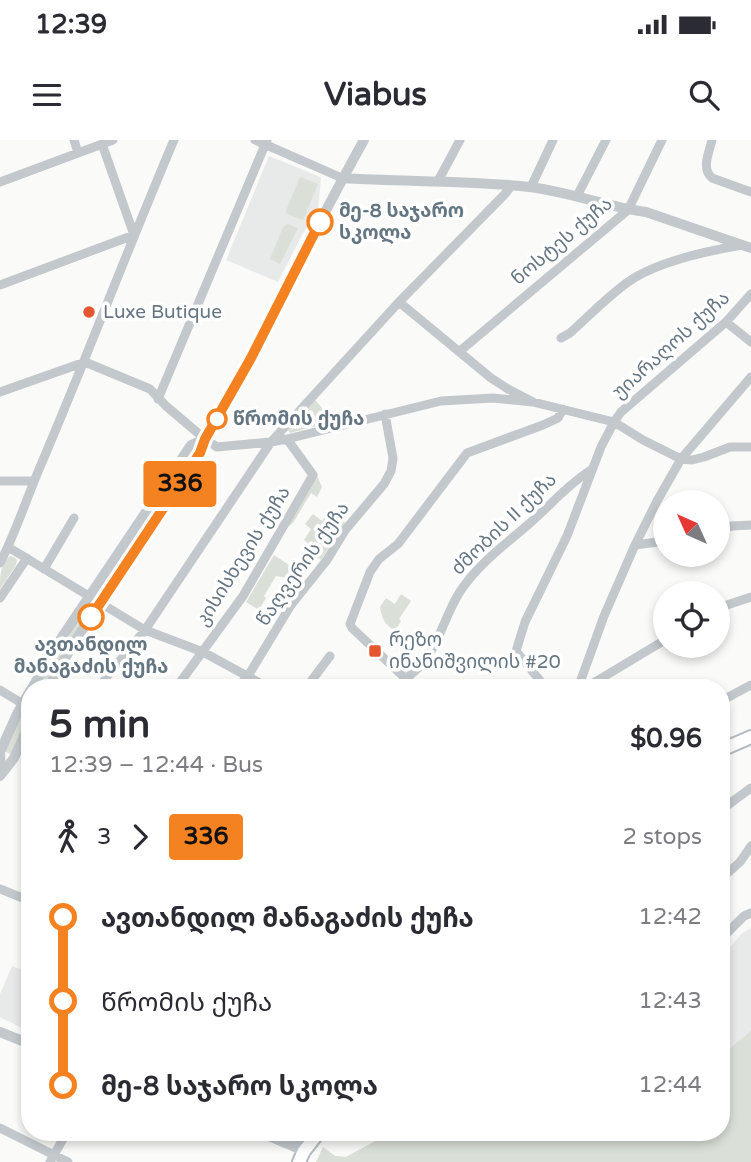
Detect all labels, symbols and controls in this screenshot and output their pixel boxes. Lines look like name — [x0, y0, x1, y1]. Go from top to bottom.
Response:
text: 12:39 — [35, 9, 107, 40]
icon: menu — [28, 76, 66, 114]
text: Viabus — [324, 76, 427, 114]
icon: search — [685, 76, 723, 114]
street label: ნოსტეს ქუჩა — [507, 193, 617, 289]
place label: მე-8 საჯარო სკოლა — [339, 200, 464, 244]
marker: მე-8 საჯარო სკოლა — [307, 209, 333, 235]
street label: უიარაღოს ქუჩა — [608, 287, 735, 404]
place label: Luxe Butique — [103, 301, 222, 323]
marker: Luxe Butique — [81, 304, 97, 320]
place label: წრომის ქუჩა — [233, 408, 364, 430]
marker: წრომის ქუჩა — [207, 409, 227, 429]
line badge: 336 — [140, 461, 220, 507]
street label: ძმობის II ქუჩა — [447, 468, 561, 580]
text: 336 — [157, 469, 203, 498]
street label: კისისხევის ქუჩა — [191, 482, 295, 630]
north arrow — [653, 490, 730, 567]
map controls — [653, 490, 730, 658]
street label: წაღვერის ქუჩა — [252, 498, 355, 631]
button: locate — [653, 581, 730, 658]
marker: ავთანდილ მანაგაძის ქუჩა — [78, 604, 104, 630]
place label: რეზო ინანიშვილის #20 — [389, 629, 561, 674]
place label: ავთანდილ მანაგაძის ქუჩა — [14, 634, 168, 678]
marker: რეზო ინანიშვილის #20 — [367, 643, 383, 659]
text: 5 min — [49, 702, 150, 748]
text: $0.96 — [630, 723, 702, 754]
text: 12:39 – 12:44 · Bus — [49, 751, 263, 779]
icon: walk — [49, 818, 87, 856]
icon: forward — [121, 818, 159, 856]
text: 336 — [183, 822, 229, 851]
text: 3 — [97, 823, 111, 851]
text: 2 stops — [622, 823, 702, 851]
text: ავთანდილ მანაგაძის ქუჩა — [101, 903, 474, 934]
text: 12:42 — [638, 903, 702, 931]
text: წრომის ქუჩა — [101, 987, 272, 1018]
text: 12:43 — [638, 987, 702, 1015]
text: მე-8 საჯარო სკოლა — [101, 1071, 378, 1102]
text: 12:44 — [638, 1071, 702, 1099]

